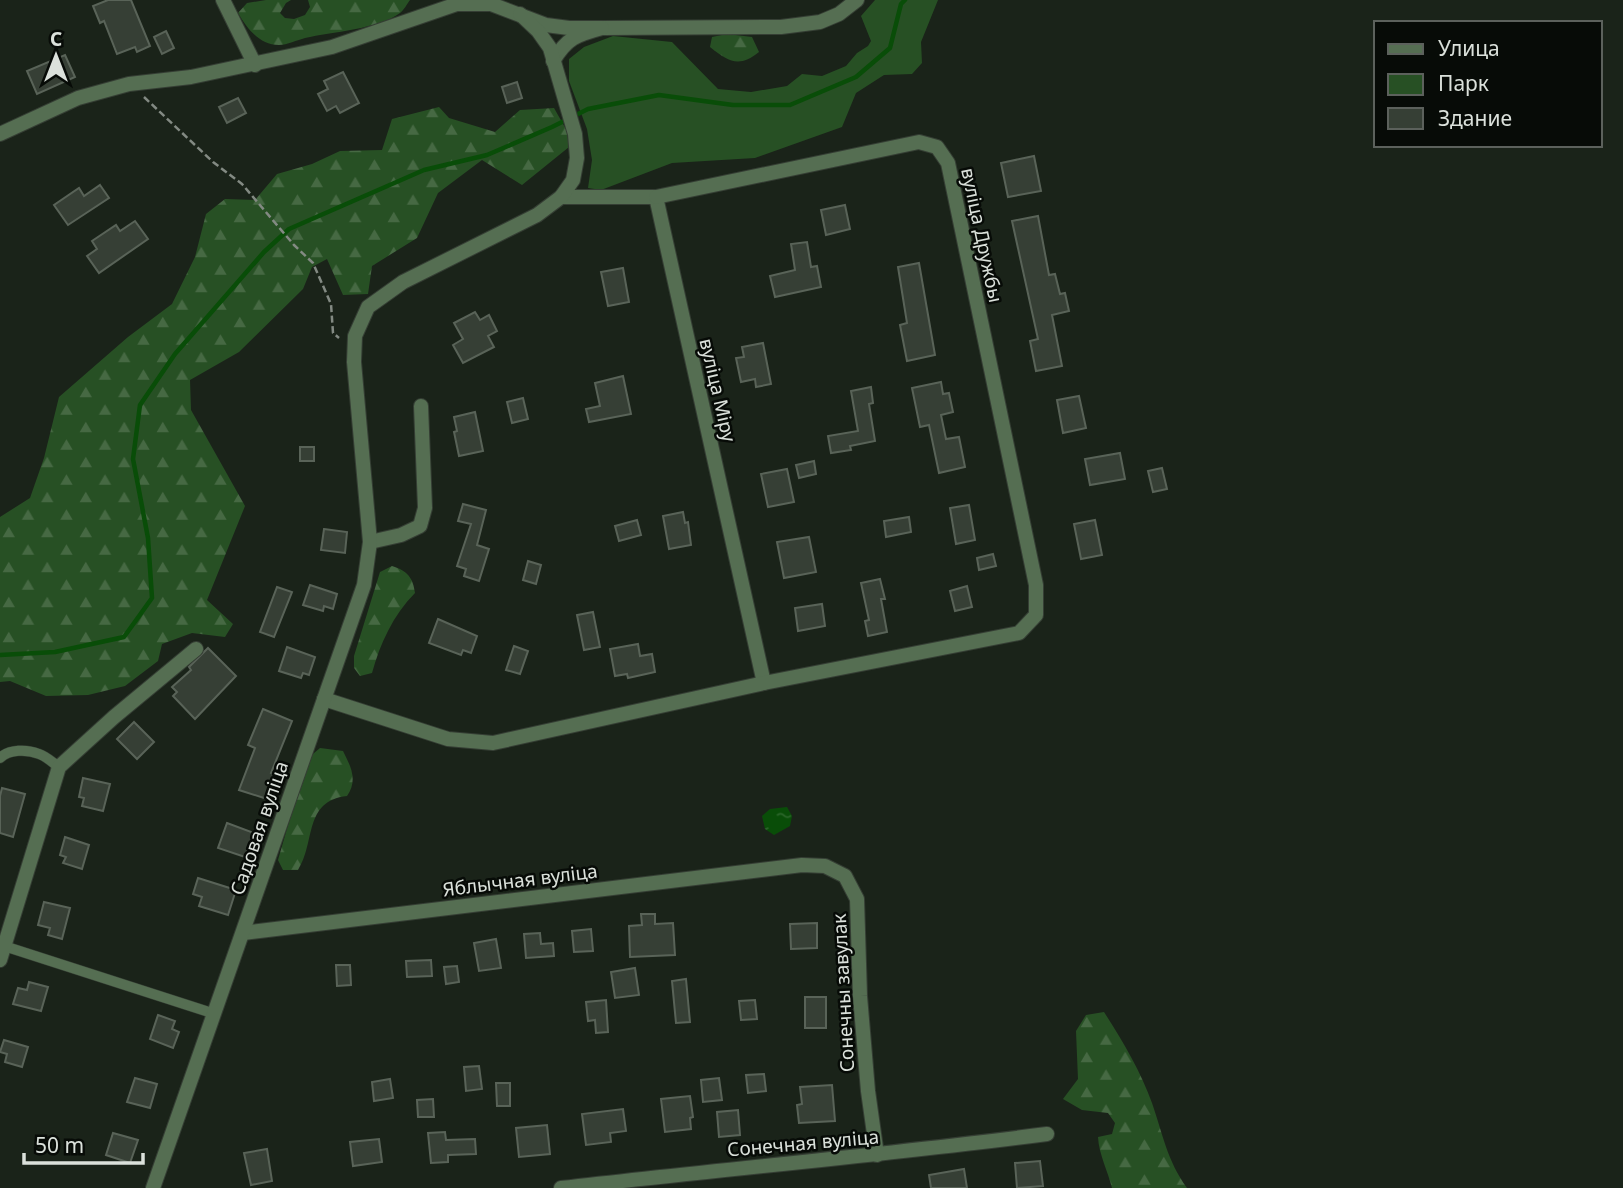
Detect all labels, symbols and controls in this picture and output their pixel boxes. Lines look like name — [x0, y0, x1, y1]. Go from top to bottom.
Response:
north arrow — [21, 21, 91, 91]
legend — [1374, 21, 1602, 147]
text: С — [50, 26, 62, 52]
text: Улица — [1438, 34, 1500, 62]
text: Парк — [1438, 69, 1489, 97]
text: Здание — [1438, 104, 1512, 132]
street label: вуліца Дружбы — [955, 165, 1009, 305]
street label: вуліца Міру — [693, 336, 743, 445]
street label: Садовая вуліца — [224, 757, 294, 899]
street label: Яблычная вуліца — [441, 858, 599, 902]
street label: Сонечны завулак — [826, 913, 860, 1073]
scale bar — [24, 1122, 144, 1166]
street label: Сонечная вуліца — [726, 1123, 880, 1163]
text: 50 m — [35, 1131, 84, 1159]

